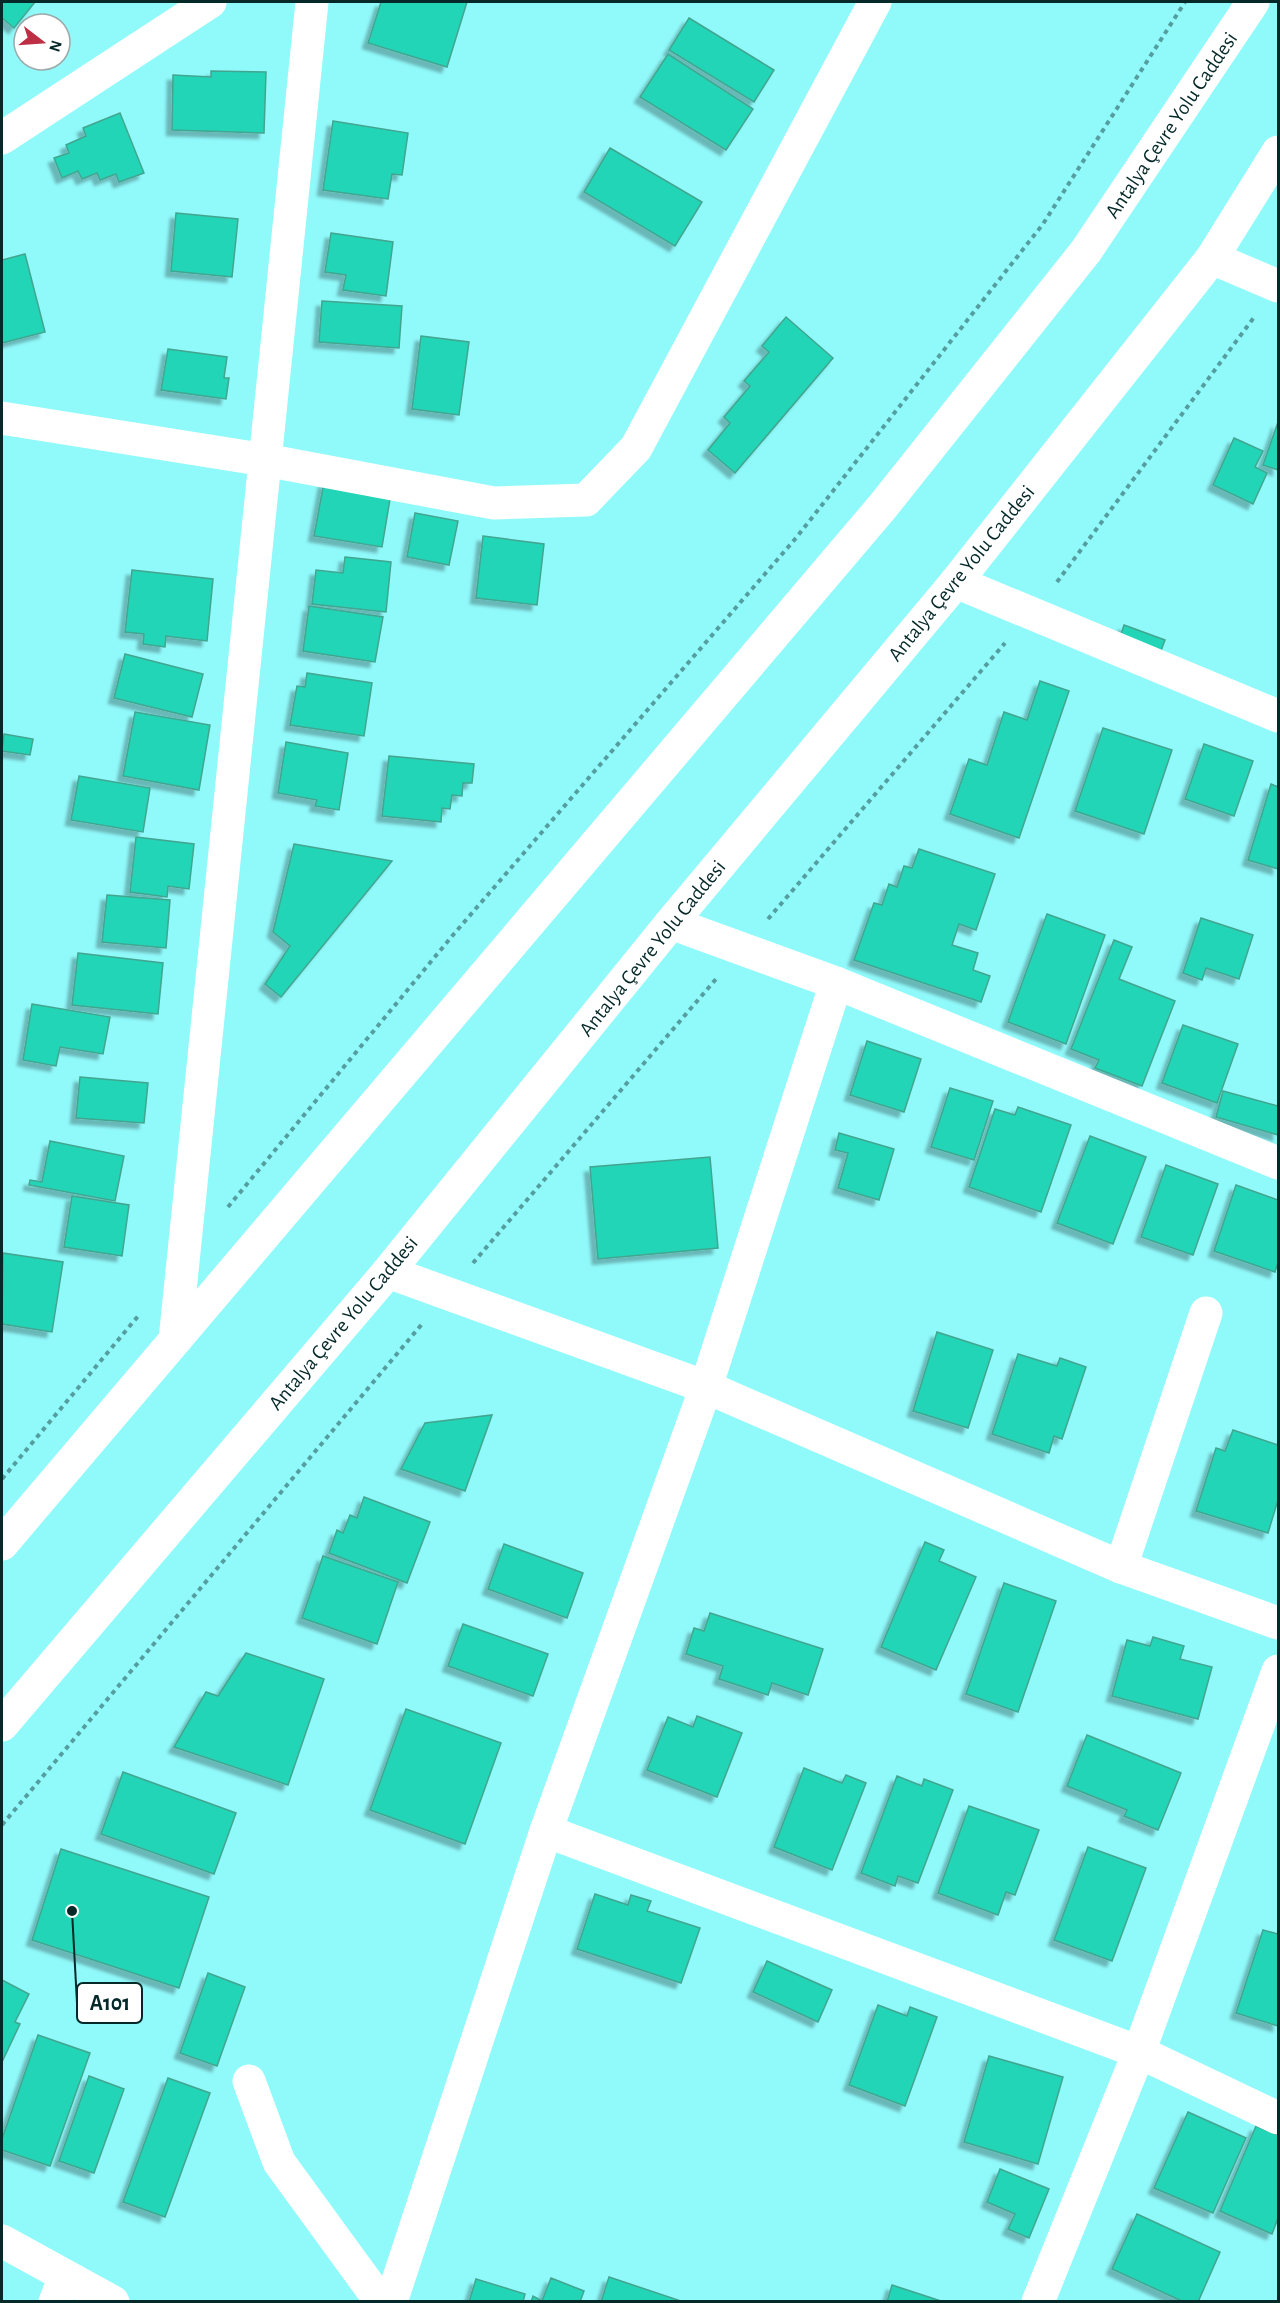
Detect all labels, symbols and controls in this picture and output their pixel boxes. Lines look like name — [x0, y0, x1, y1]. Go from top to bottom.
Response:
north arrow — [12, 12, 72, 72]
street label: Antalya Çevre Yolu Caddesi — [1101, 28, 1241, 222]
text: N — [46, 38, 65, 54]
street label: Antalya Çevre Yolu Caddesi — [884, 481, 1039, 665]
street label: Antalya Çevre Yolu Caddesi — [575, 856, 730, 1040]
street label: Antalya Çevre Yolu Caddesi — [265, 1233, 422, 1414]
callout: A101 — [77, 1983, 142, 2023]
text: A101 — [90, 1992, 130, 2014]

